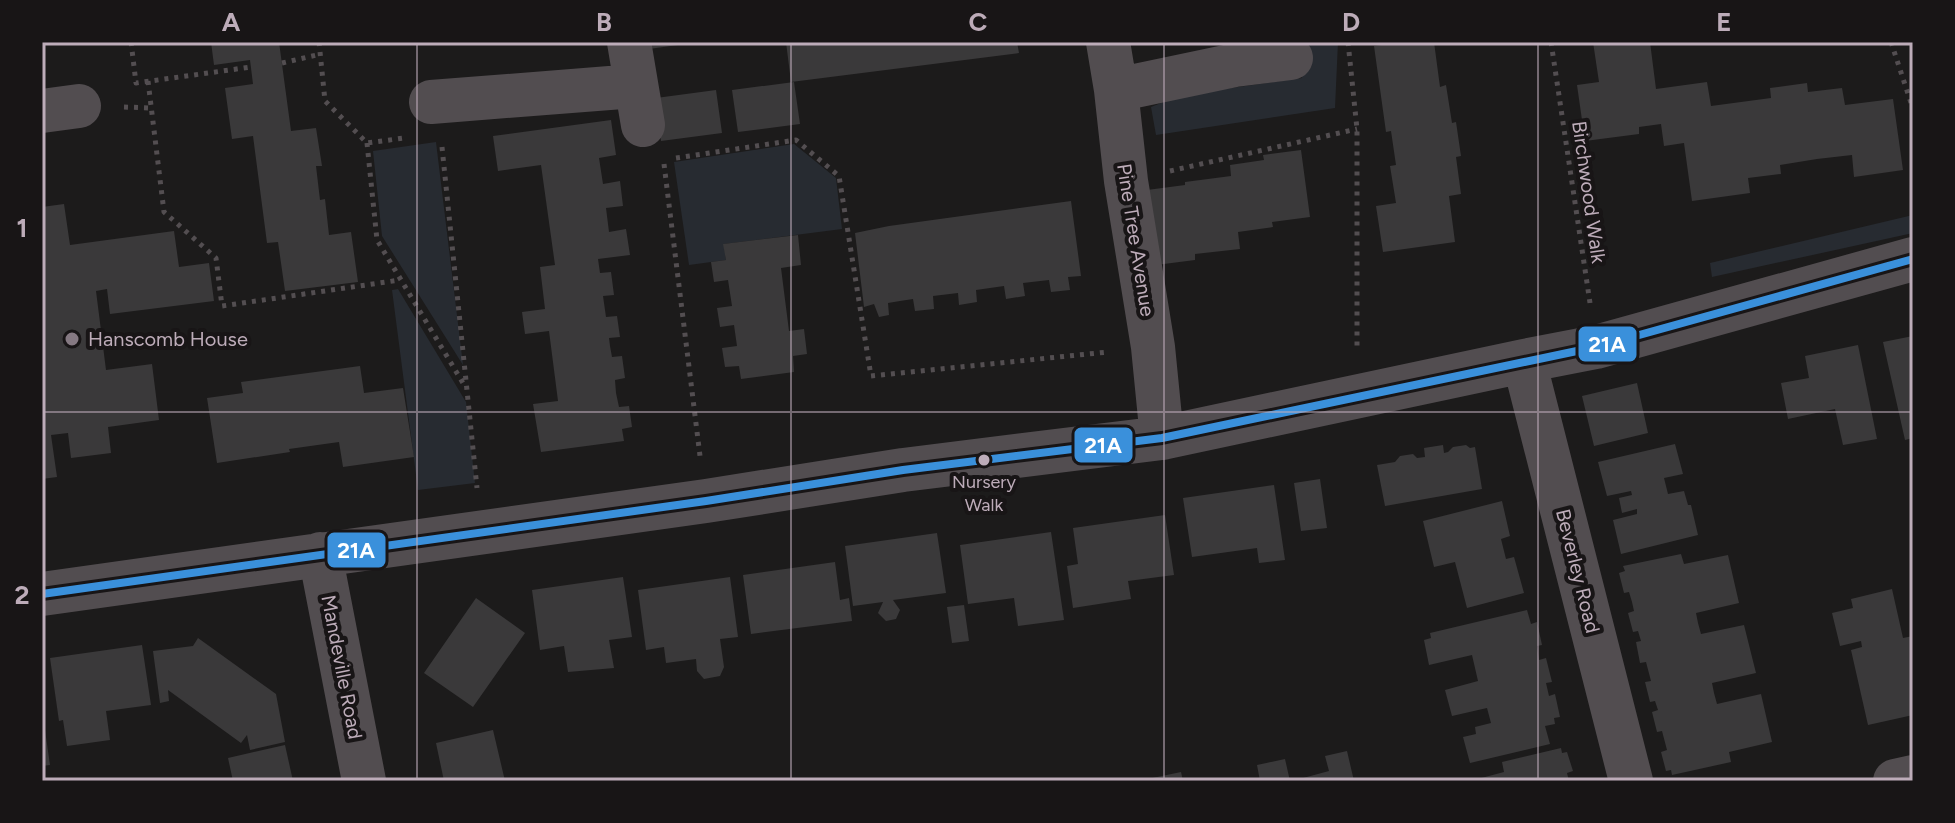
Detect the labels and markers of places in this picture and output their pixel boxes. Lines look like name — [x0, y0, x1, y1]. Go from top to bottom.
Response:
place label: Hanscomb House — [88, 327, 248, 351]
marker: Hanscomb House — [63, 330, 81, 348]
marker: Nursery Walk — [976, 452, 992, 468]
place label: Nursery Walk — [952, 471, 1016, 516]

